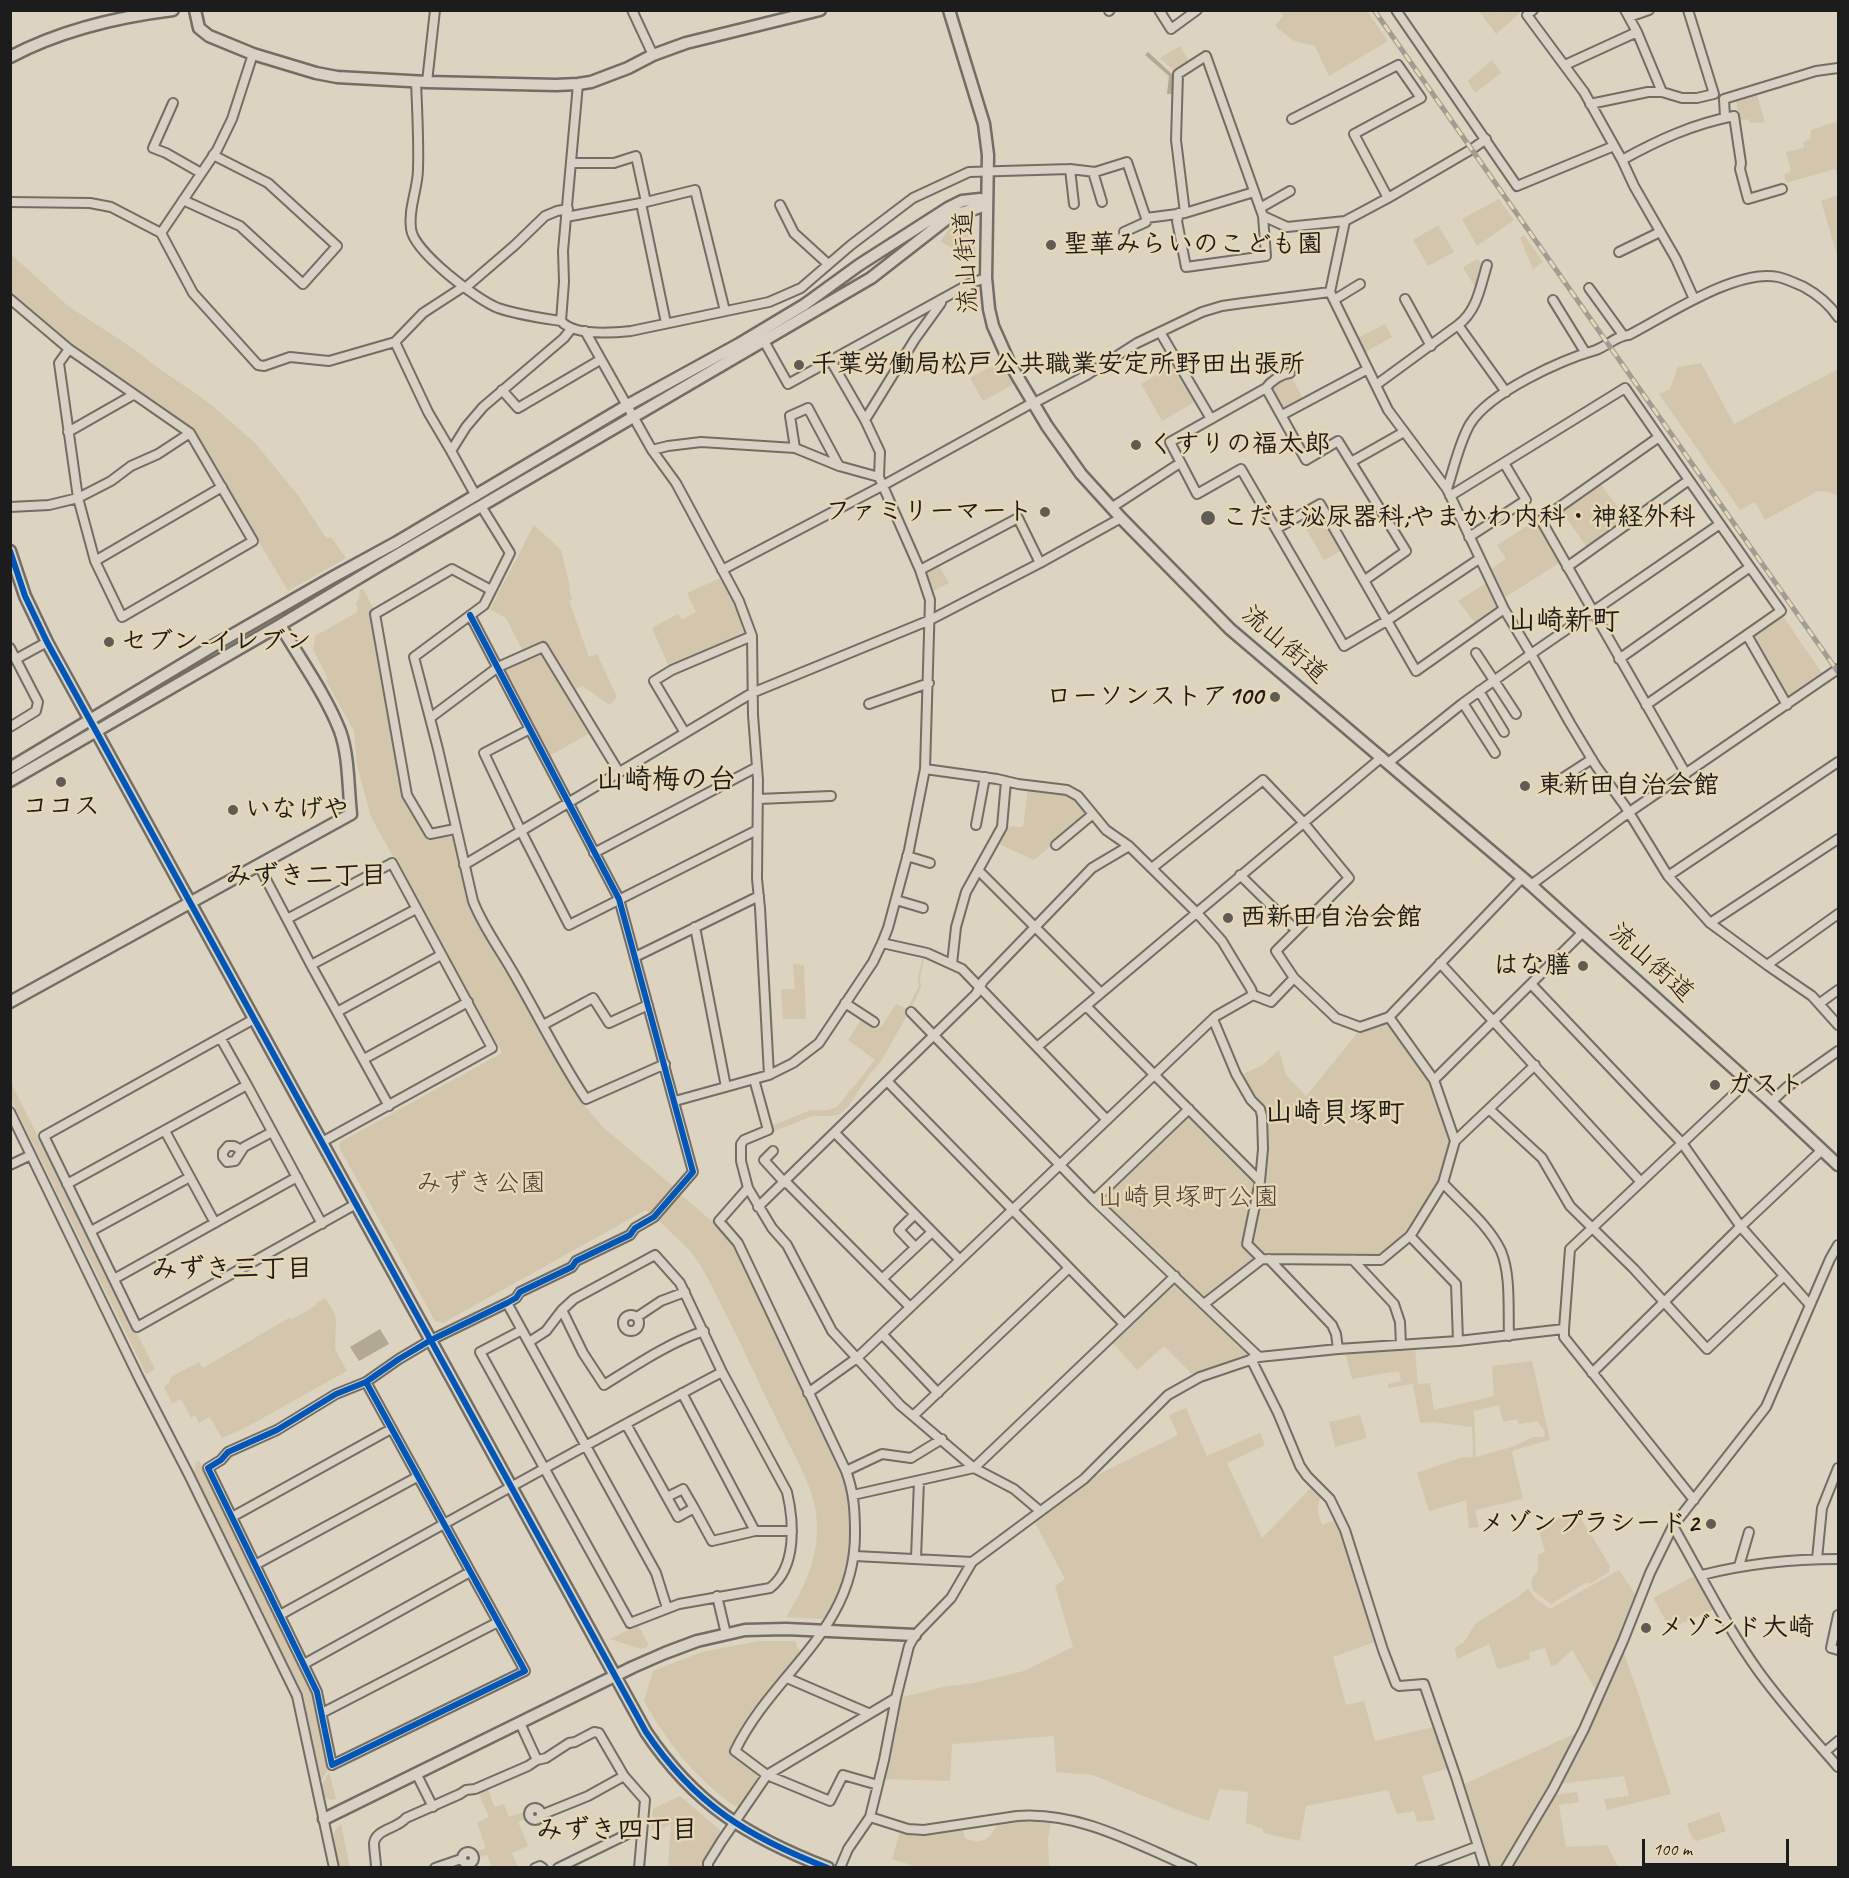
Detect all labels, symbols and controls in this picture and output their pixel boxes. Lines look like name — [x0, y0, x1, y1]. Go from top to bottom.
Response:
street label: 流山街道 — [949, 209, 985, 315]
place label: 聖華みらいのこども園 — [1063, 229, 1323, 261]
marker: 聖華みらいのこども園 — [1044, 238, 1058, 252]
place label: 千葉労働局松戸公共職業安定所野田出張所 — [811, 349, 1305, 381]
marker: 千葉労働局松戸公共職業安定所野田出張所 — [792, 358, 806, 372]
place label: くすりの福太郎 — [1148, 429, 1330, 461]
marker: くすりの福太郎 — [1129, 438, 1143, 452]
place label: ファミリーマート — [825, 496, 1033, 528]
place label: こだま泌尿器科;やまかわ内科・神経外科 — [1222, 502, 1695, 534]
marker: ファミリーマート — [1038, 505, 1052, 519]
marker: こだま泌尿器科;やまかわ内科・神経外科 — [1199, 509, 1217, 527]
street label: 流山街道 — [1235, 599, 1333, 691]
district label: 山崎新町 — [1508, 605, 1620, 639]
place label: セブン-イレブン — [121, 626, 311, 658]
marker: セブン-イレブン — [102, 635, 116, 649]
place label: ローソンストア100 — [1046, 681, 1263, 713]
marker: ローソンストア100 — [1268, 690, 1282, 704]
district label: 山崎梅の台 — [596, 764, 736, 798]
place label: 東新田自治会館 — [1537, 770, 1719, 802]
marker: ココス — [54, 775, 68, 789]
marker: 東新田自治会館 — [1518, 779, 1532, 793]
place label: ココス — [22, 791, 100, 823]
place label: いなげや — [245, 794, 349, 826]
marker: いなげや — [226, 803, 240, 817]
district label: みずき二丁目 — [225, 861, 387, 893]
place label: 西新田自治会館 — [1240, 902, 1422, 934]
marker: 西新田自治会館 — [1221, 911, 1235, 925]
street label: 流山街道 — [1602, 917, 1700, 1009]
place label: はな膳 — [1493, 950, 1571, 982]
marker: はな膳 — [1576, 959, 1590, 973]
place label: ガスト — [1727, 1069, 1805, 1101]
marker: ガスト — [1708, 1078, 1722, 1092]
district label: 山崎貝塚町 — [1265, 1097, 1405, 1131]
park label: みずき公園 — [416, 1168, 546, 1200]
park label: 山崎貝塚町公園 — [1097, 1182, 1279, 1214]
district label: みずき三丁目 — [151, 1254, 313, 1286]
place label: メゾンプラシード2 — [1479, 1508, 1699, 1540]
marker: メゾンプラシード2 — [1704, 1517, 1718, 1531]
place label: メゾンド大崎 — [1658, 1612, 1814, 1644]
marker: メゾンド大崎 — [1639, 1621, 1653, 1635]
district label: みずき四丁目 — [536, 1815, 698, 1847]
scale bar — [1645, 1827, 1792, 1865]
text: 100 m — [1653, 1838, 1692, 1860]

